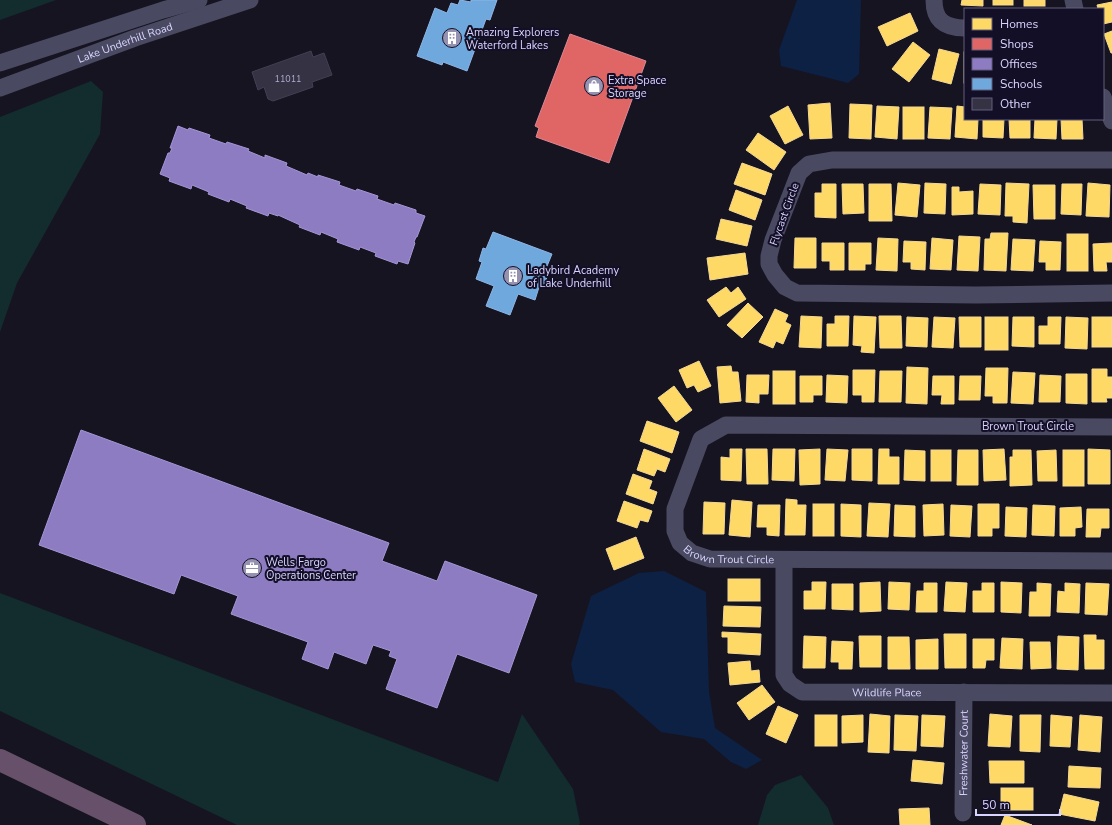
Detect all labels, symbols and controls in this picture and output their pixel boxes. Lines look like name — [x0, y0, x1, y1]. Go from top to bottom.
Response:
legend — [964, 8, 1104, 120]
text: Homes — [1000, 16, 1038, 32]
street label: Lake Underhill Road — [75, 19, 175, 67]
place label: Amazing Explorers Waterford Lakes — [466, 25, 559, 53]
building icon: Amazing Explorers Waterford Lakes — [441, 27, 463, 49]
text: Shops — [1000, 36, 1034, 52]
text: Offices — [1000, 56, 1038, 72]
house number: 11011 — [274, 73, 302, 85]
place label: Extra Space Storage — [608, 73, 667, 101]
shop icon: Extra Space Storage — [583, 75, 605, 97]
text: Schools — [1000, 76, 1043, 92]
text: Other — [1000, 96, 1032, 112]
street label: Flycast Circle — [766, 181, 803, 248]
place label: Ladybird Academy of Lake Underhill — [527, 263, 619, 291]
building icon: Ladybird Academy of Lake Underhill — [502, 265, 524, 287]
street label: Brown Trout Circle — [982, 419, 1074, 434]
street label: Brown Trout Circle — [680, 542, 774, 567]
place label: Wells Fargo Operations Center — [266, 555, 356, 583]
office icon: Wells Fargo Operations Center — [241, 557, 263, 579]
street label: Wildlife Place — [852, 685, 922, 700]
street label: Freshwater Court — [956, 710, 972, 796]
scale bar — [976, 791, 1060, 817]
text: 50 m — [982, 797, 1010, 813]

